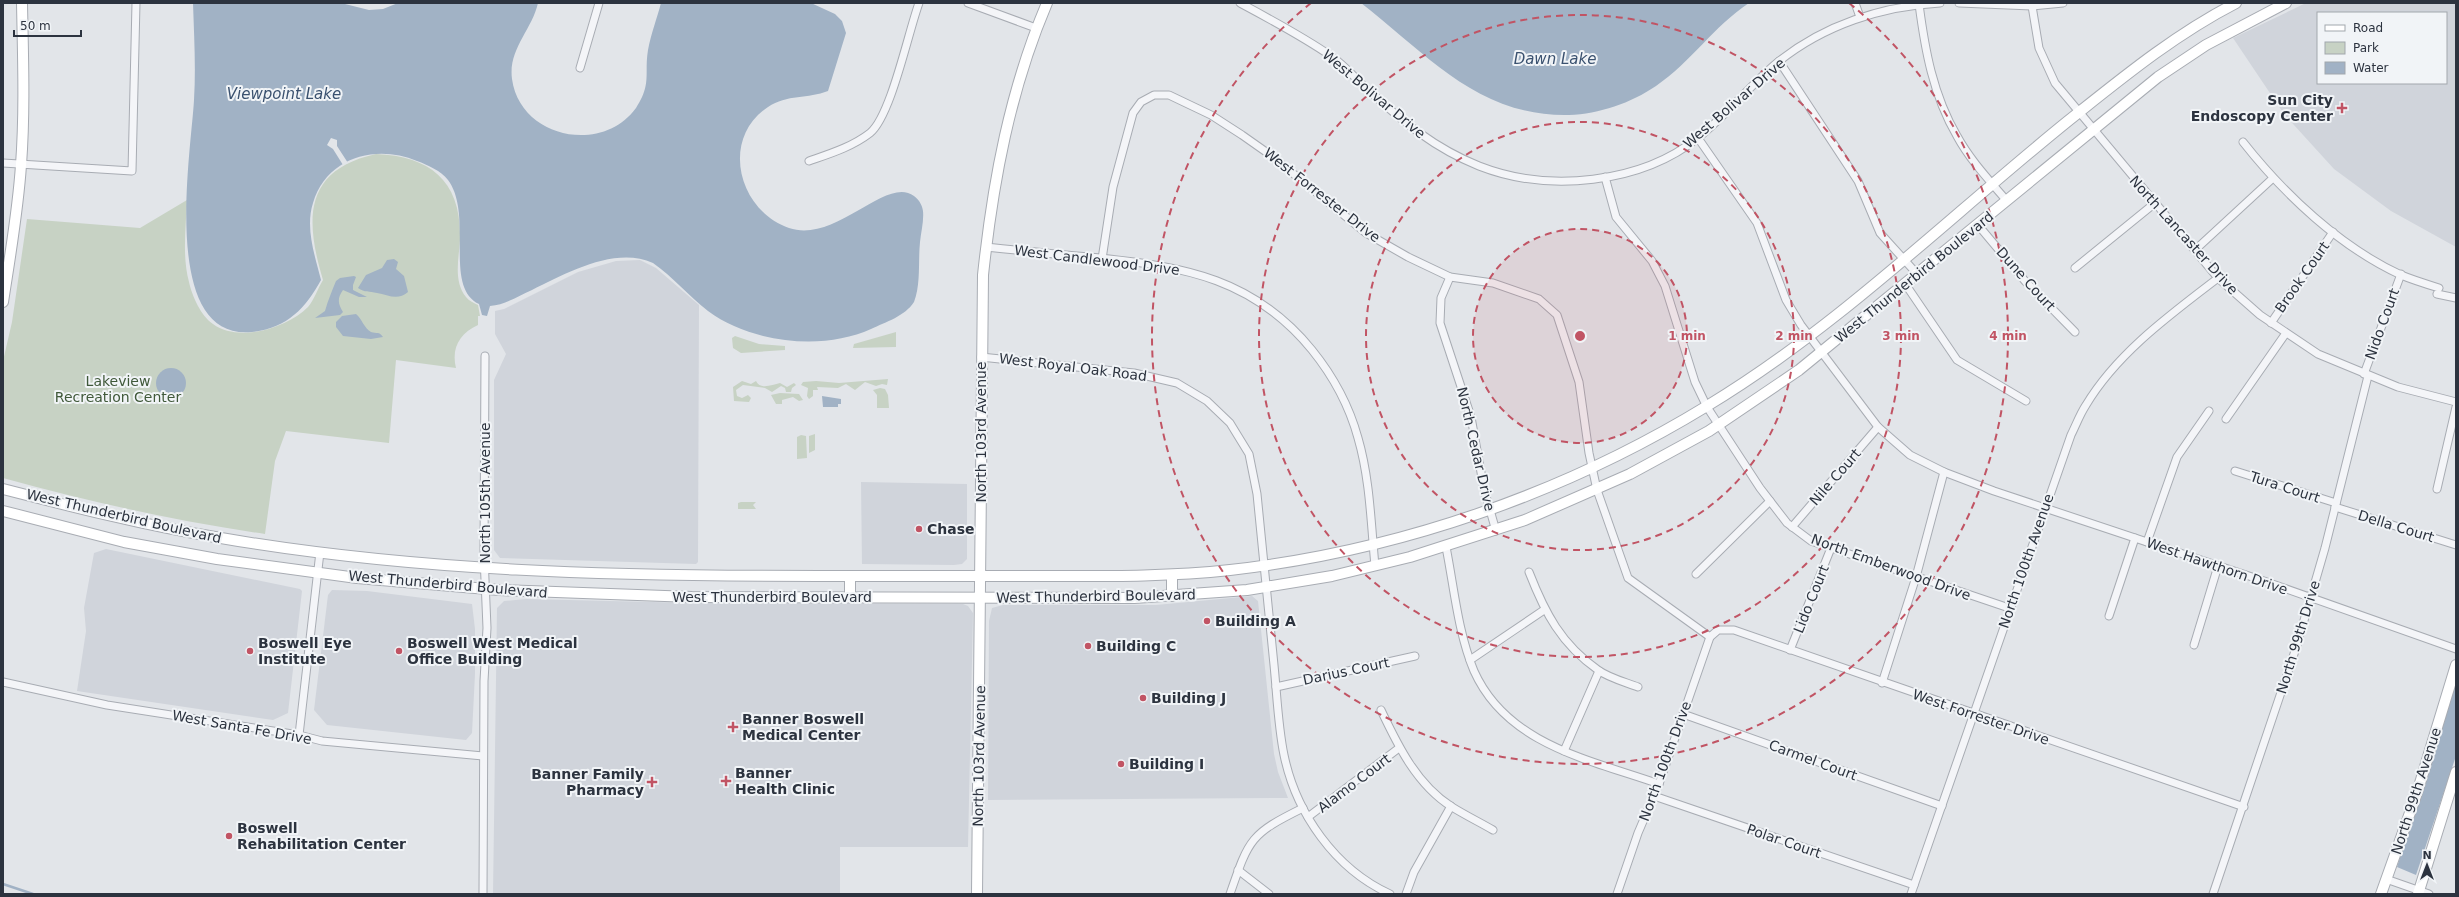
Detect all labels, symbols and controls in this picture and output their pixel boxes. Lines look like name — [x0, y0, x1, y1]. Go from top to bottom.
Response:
scale bar — [14, 12, 81, 38]
legend — [2317, 12, 2447, 84]
text: 50 m — [20, 19, 51, 33]
text: Road — [2353, 21, 2383, 35]
text: Park — [2353, 41, 2379, 55]
street label: West Bolivar Drive — [1319, 46, 1429, 142]
water label: Dawn Lake — [1514, 50, 1596, 68]
street label: West Bolivar Drive — [1680, 55, 1788, 151]
text: Water — [2353, 61, 2389, 75]
water label: Viewpoint Lake — [227, 85, 341, 103]
place label: Sun City Endoscopy Center — [2191, 92, 2333, 124]
marker: Sun City Endoscopy Center — [2336, 102, 2348, 114]
street label: West Forrester Drive — [1261, 145, 1383, 245]
street label: North Lancaster Drive — [2127, 172, 2241, 298]
street label: West Thunderbird Boulevard — [1831, 208, 1997, 346]
street label: Brook Court — [2272, 238, 2333, 316]
street label: West Candlewood Drive — [1013, 242, 1181, 278]
street label: Dune Court — [1993, 244, 2059, 314]
street label: Nido Court — [2362, 286, 2402, 362]
centre of rings — [1573, 329, 1587, 343]
text: 1 min — [1668, 329, 1706, 343]
text: 2 min — [1775, 329, 1813, 343]
text: 3 min — [1882, 329, 1920, 343]
text: 4 min — [1989, 329, 2027, 343]
street label: West Royal Oak Road — [998, 350, 1148, 384]
street label: North 103rd Avenue — [973, 361, 989, 503]
park label: Lakeview Recreation Center — [55, 373, 181, 405]
street label: North Cedar Drive — [1454, 385, 1498, 513]
street label: North 105th Avenue — [477, 422, 493, 564]
street label: Nile Court — [1806, 445, 1864, 509]
street label: Tura Court — [2247, 468, 2322, 506]
street label: West Thunderbird Boulevard — [25, 486, 223, 546]
street label: North 100th Avenue — [1995, 492, 2057, 630]
street label: Della Court — [2356, 507, 2436, 545]
place label: Chase — [927, 521, 975, 537]
marker: Chase — [914, 524, 924, 534]
street label: North Emberwood Drive — [1809, 531, 1973, 603]
street label: West Hawthorn Drive — [2144, 534, 2290, 598]
street label: Lido Court — [1790, 562, 1832, 635]
street label: West Thunderbird Boulevard — [348, 567, 548, 601]
street label: North 99th Drive — [2273, 578, 2323, 696]
street label: West Thunderbird Boulevard — [996, 586, 1196, 606]
street label: West Thunderbird Boulevard — [672, 589, 872, 605]
place label: Building A — [1215, 613, 1296, 629]
marker: Building A — [1202, 616, 1212, 626]
place label: Boswell Eye Institute — [258, 635, 352, 667]
place label: Boswell West Medical Office Building — [407, 635, 578, 667]
place label: Building C — [1096, 638, 1176, 654]
marker: Building C — [1083, 641, 1093, 651]
marker: Boswell Eye Institute — [245, 646, 255, 656]
marker: Boswell West Medical Office Building — [394, 646, 404, 656]
street label: Darius Court — [1301, 654, 1391, 688]
street label: North 103rd Avenue — [970, 685, 988, 827]
street label: West Forrester Drive — [1911, 686, 2051, 748]
place label: Building J — [1151, 690, 1226, 706]
marker: Building J — [1138, 693, 1148, 703]
street label: North 100th Drive — [1636, 699, 1694, 823]
street label: West Santa Fe Drive — [171, 707, 313, 747]
place label: Banner Boswell Medical Center — [742, 711, 864, 743]
marker: Banner Boswell Medical Center — [727, 721, 739, 733]
street label: North 99th Avenue — [2388, 726, 2444, 856]
street label: Carmel Court — [1767, 737, 1860, 784]
street label: Alamo Court — [1314, 750, 1394, 816]
place label: Building I — [1129, 756, 1204, 772]
marker: Building I — [1116, 759, 1126, 769]
place label: Banner Health Clinic — [735, 765, 835, 797]
place label: Banner Family Pharmacy — [531, 766, 644, 798]
marker: Banner Health Clinic — [720, 775, 732, 787]
marker: Banner Family Pharmacy — [647, 777, 657, 787]
place label: Boswell Rehabilitation Center — [237, 820, 406, 852]
street label: Polar Court — [1745, 821, 1824, 861]
marker: Boswell Rehabilitation Center — [224, 831, 234, 841]
north arrow — [2407, 845, 2447, 885]

